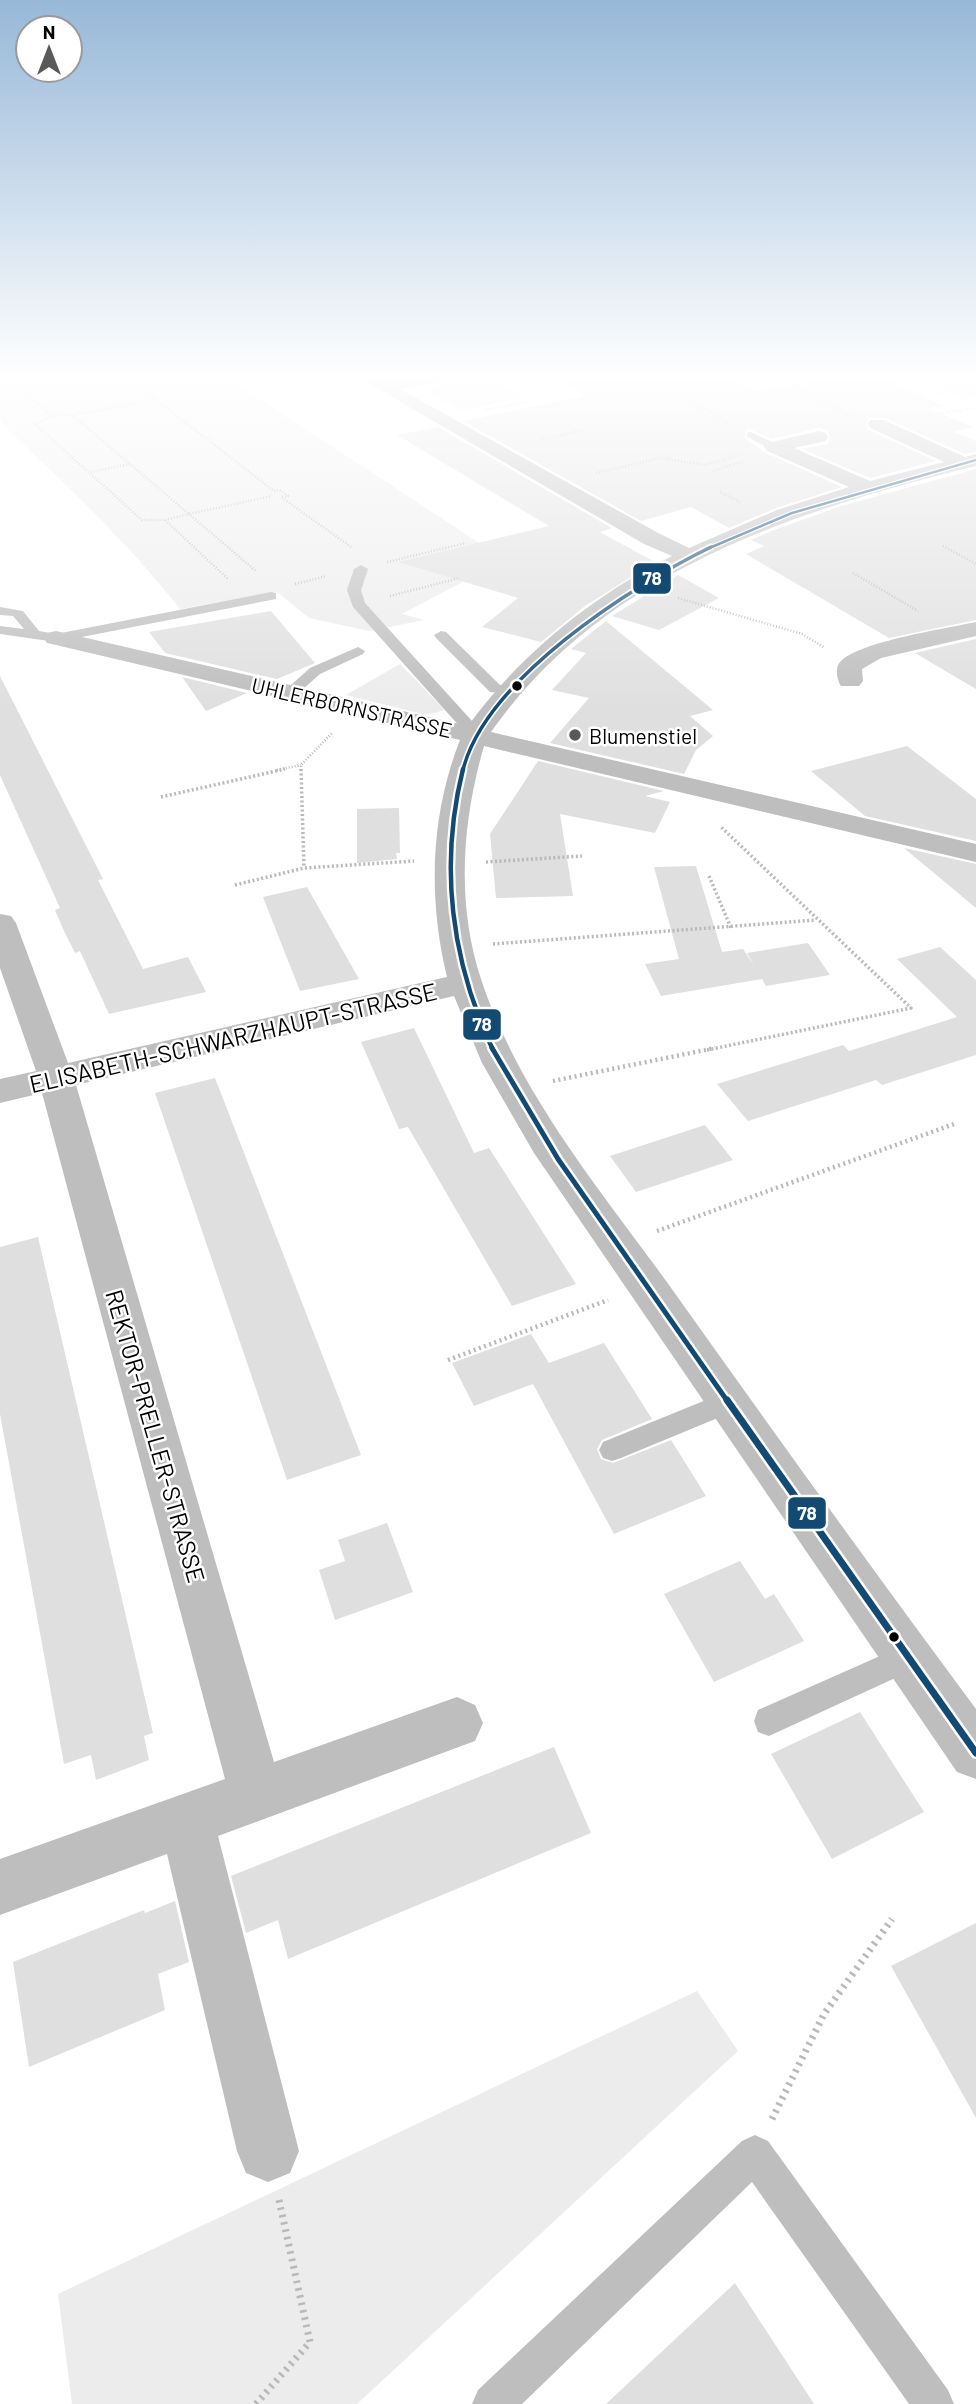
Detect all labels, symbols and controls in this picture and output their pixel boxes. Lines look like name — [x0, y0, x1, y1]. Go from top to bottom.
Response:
north arrow — [14, 14, 84, 84]
text: N — [43, 20, 55, 43]
line badge: 78 — [632, 562, 672, 595]
text: 78 — [642, 566, 662, 589]
street label: UHLERBORNSTRASSE — [249, 672, 455, 742]
unlabelled marker — [510, 679, 524, 693]
place label: Blumenstiel — [589, 723, 697, 748]
marker: Blumenstiel — [567, 727, 583, 743]
street label: ELISABETH-SCHWARZHAUPT-STRASSE — [26, 976, 440, 1098]
line badge: 78 — [462, 1008, 502, 1041]
text: 78 — [472, 1012, 492, 1035]
street label: REKTOR-PRELLER-STRASSE — [100, 1286, 212, 1586]
line badge: 78 — [787, 1496, 827, 1530]
text: 78 — [797, 1501, 817, 1524]
unlabelled marker — [887, 1630, 901, 1644]

